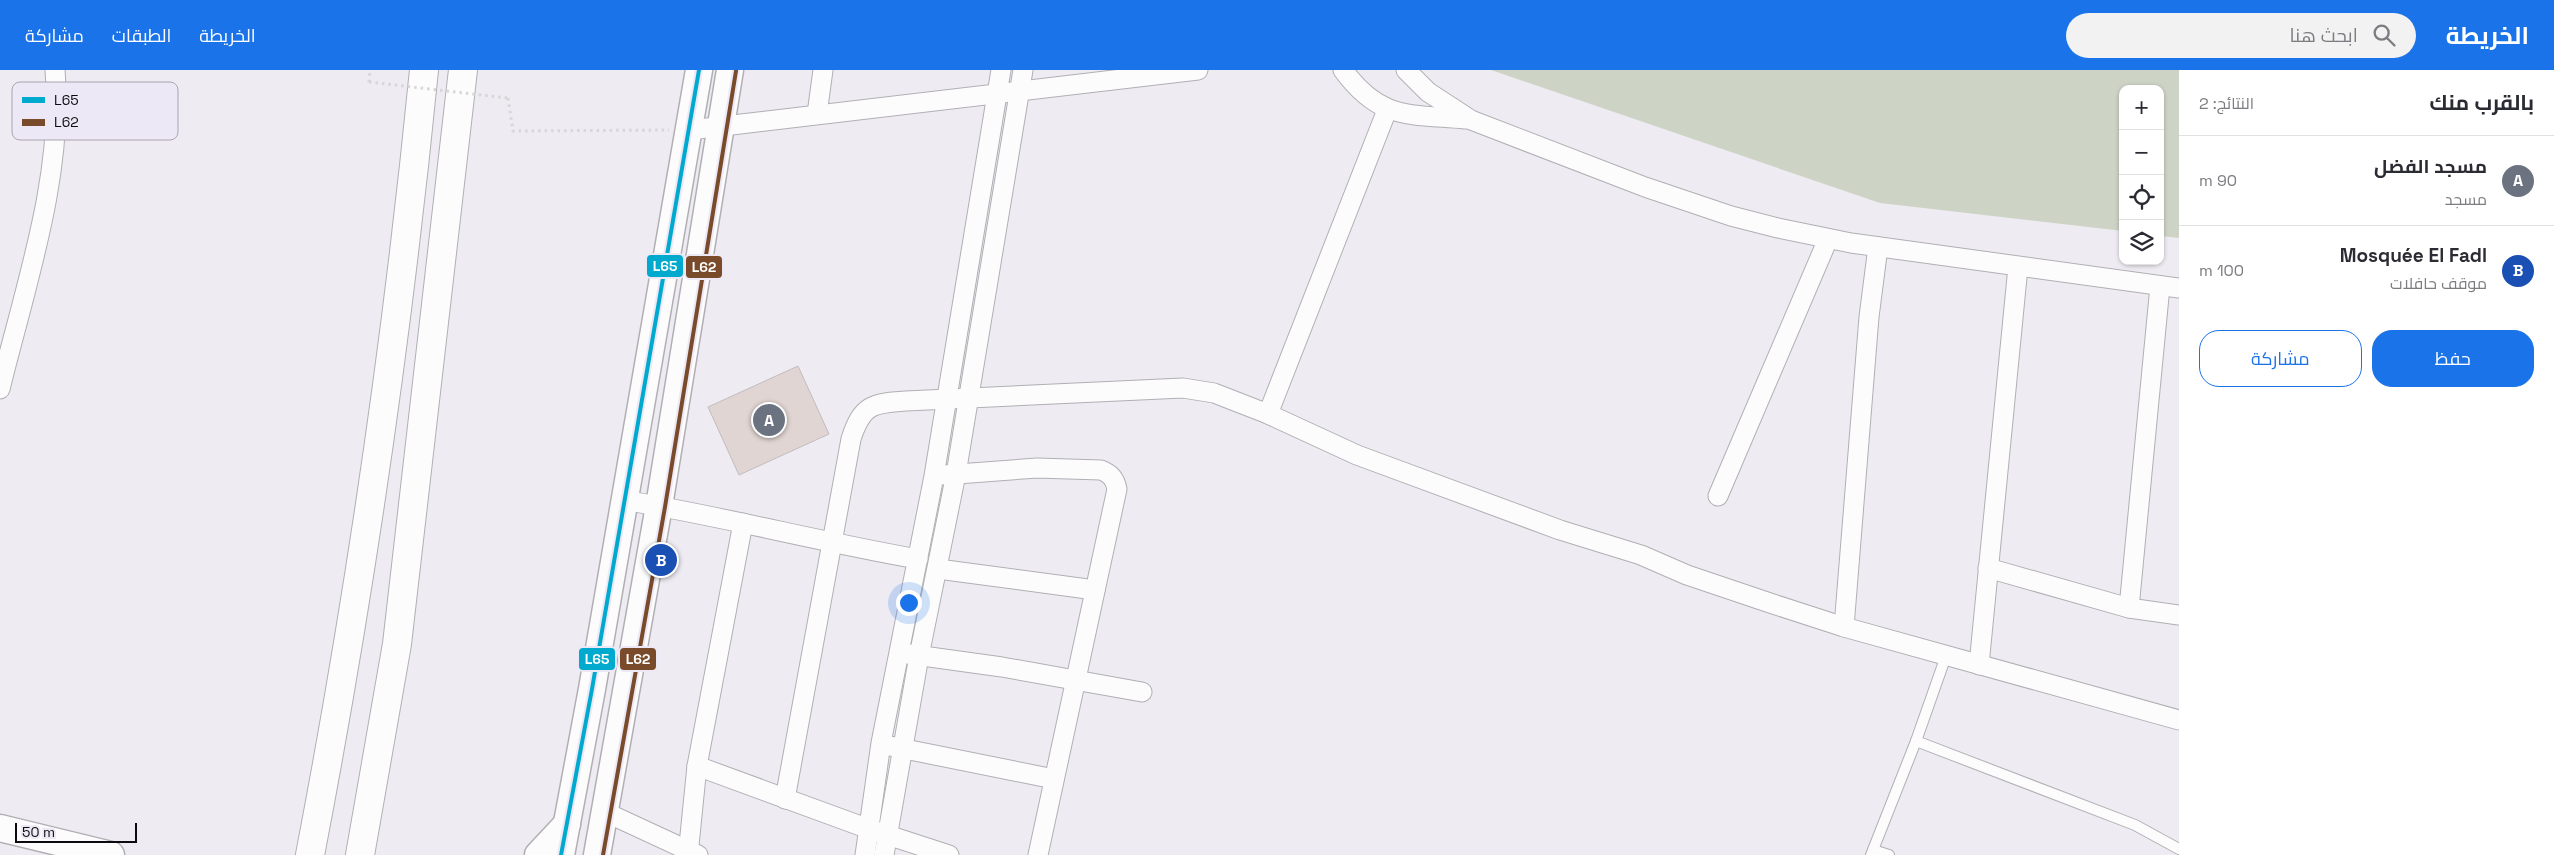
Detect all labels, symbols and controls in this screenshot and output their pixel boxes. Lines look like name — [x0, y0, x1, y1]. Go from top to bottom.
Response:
search box — [2066, 13, 2416, 58]
text: الخريطة — [2446, 20, 2529, 51]
icon: search — [2370, 21, 2398, 49]
text: ابحث هنا — [2289, 23, 2358, 48]
text: مشاركة — [25, 24, 84, 47]
text: الطبقات — [112, 24, 171, 47]
text: الخريطة — [199, 24, 256, 47]
legend — [12, 82, 178, 140]
map controls — [2119, 85, 2164, 265]
button: + — [2119, 85, 2164, 130]
text: بالقرب منك — [2430, 89, 2534, 116]
text: L65 — [54, 91, 79, 109]
text: النتائج: 2 — [2199, 93, 2254, 114]
text: L62 — [54, 113, 79, 131]
button: − — [2119, 130, 2164, 175]
text: مسجد الفضل — [2374, 154, 2487, 179]
text: 90 m — [2199, 170, 2237, 191]
text: A — [2513, 170, 2523, 191]
button: locate — [2119, 175, 2164, 220]
text: مسجد — [2445, 189, 2487, 210]
button: layers — [2119, 220, 2164, 265]
text: Mosquée El Fadl — [2340, 243, 2487, 268]
line badge: L65 — [646, 254, 684, 278]
line badge: L62 — [685, 255, 723, 279]
text: L65 — [653, 257, 677, 275]
text: L62 — [692, 258, 716, 276]
text: 100 m — [2199, 260, 2244, 281]
text: B — [2513, 260, 2523, 281]
text: موقف حافلات — [2390, 273, 2487, 294]
button: مشاركة — [2199, 330, 2362, 387]
button: حفظ — [2372, 330, 2534, 387]
pin: A — [753, 401, 785, 439]
pin: B — [645, 541, 677, 579]
your location — [896, 590, 922, 616]
line badge: L65 — [578, 647, 616, 671]
line badge: L62 — [619, 647, 657, 671]
text: L65 — [585, 650, 609, 668]
text: L62 — [626, 650, 650, 668]
scale bar — [15, 820, 138, 843]
text: 50 m — [22, 823, 55, 841]

